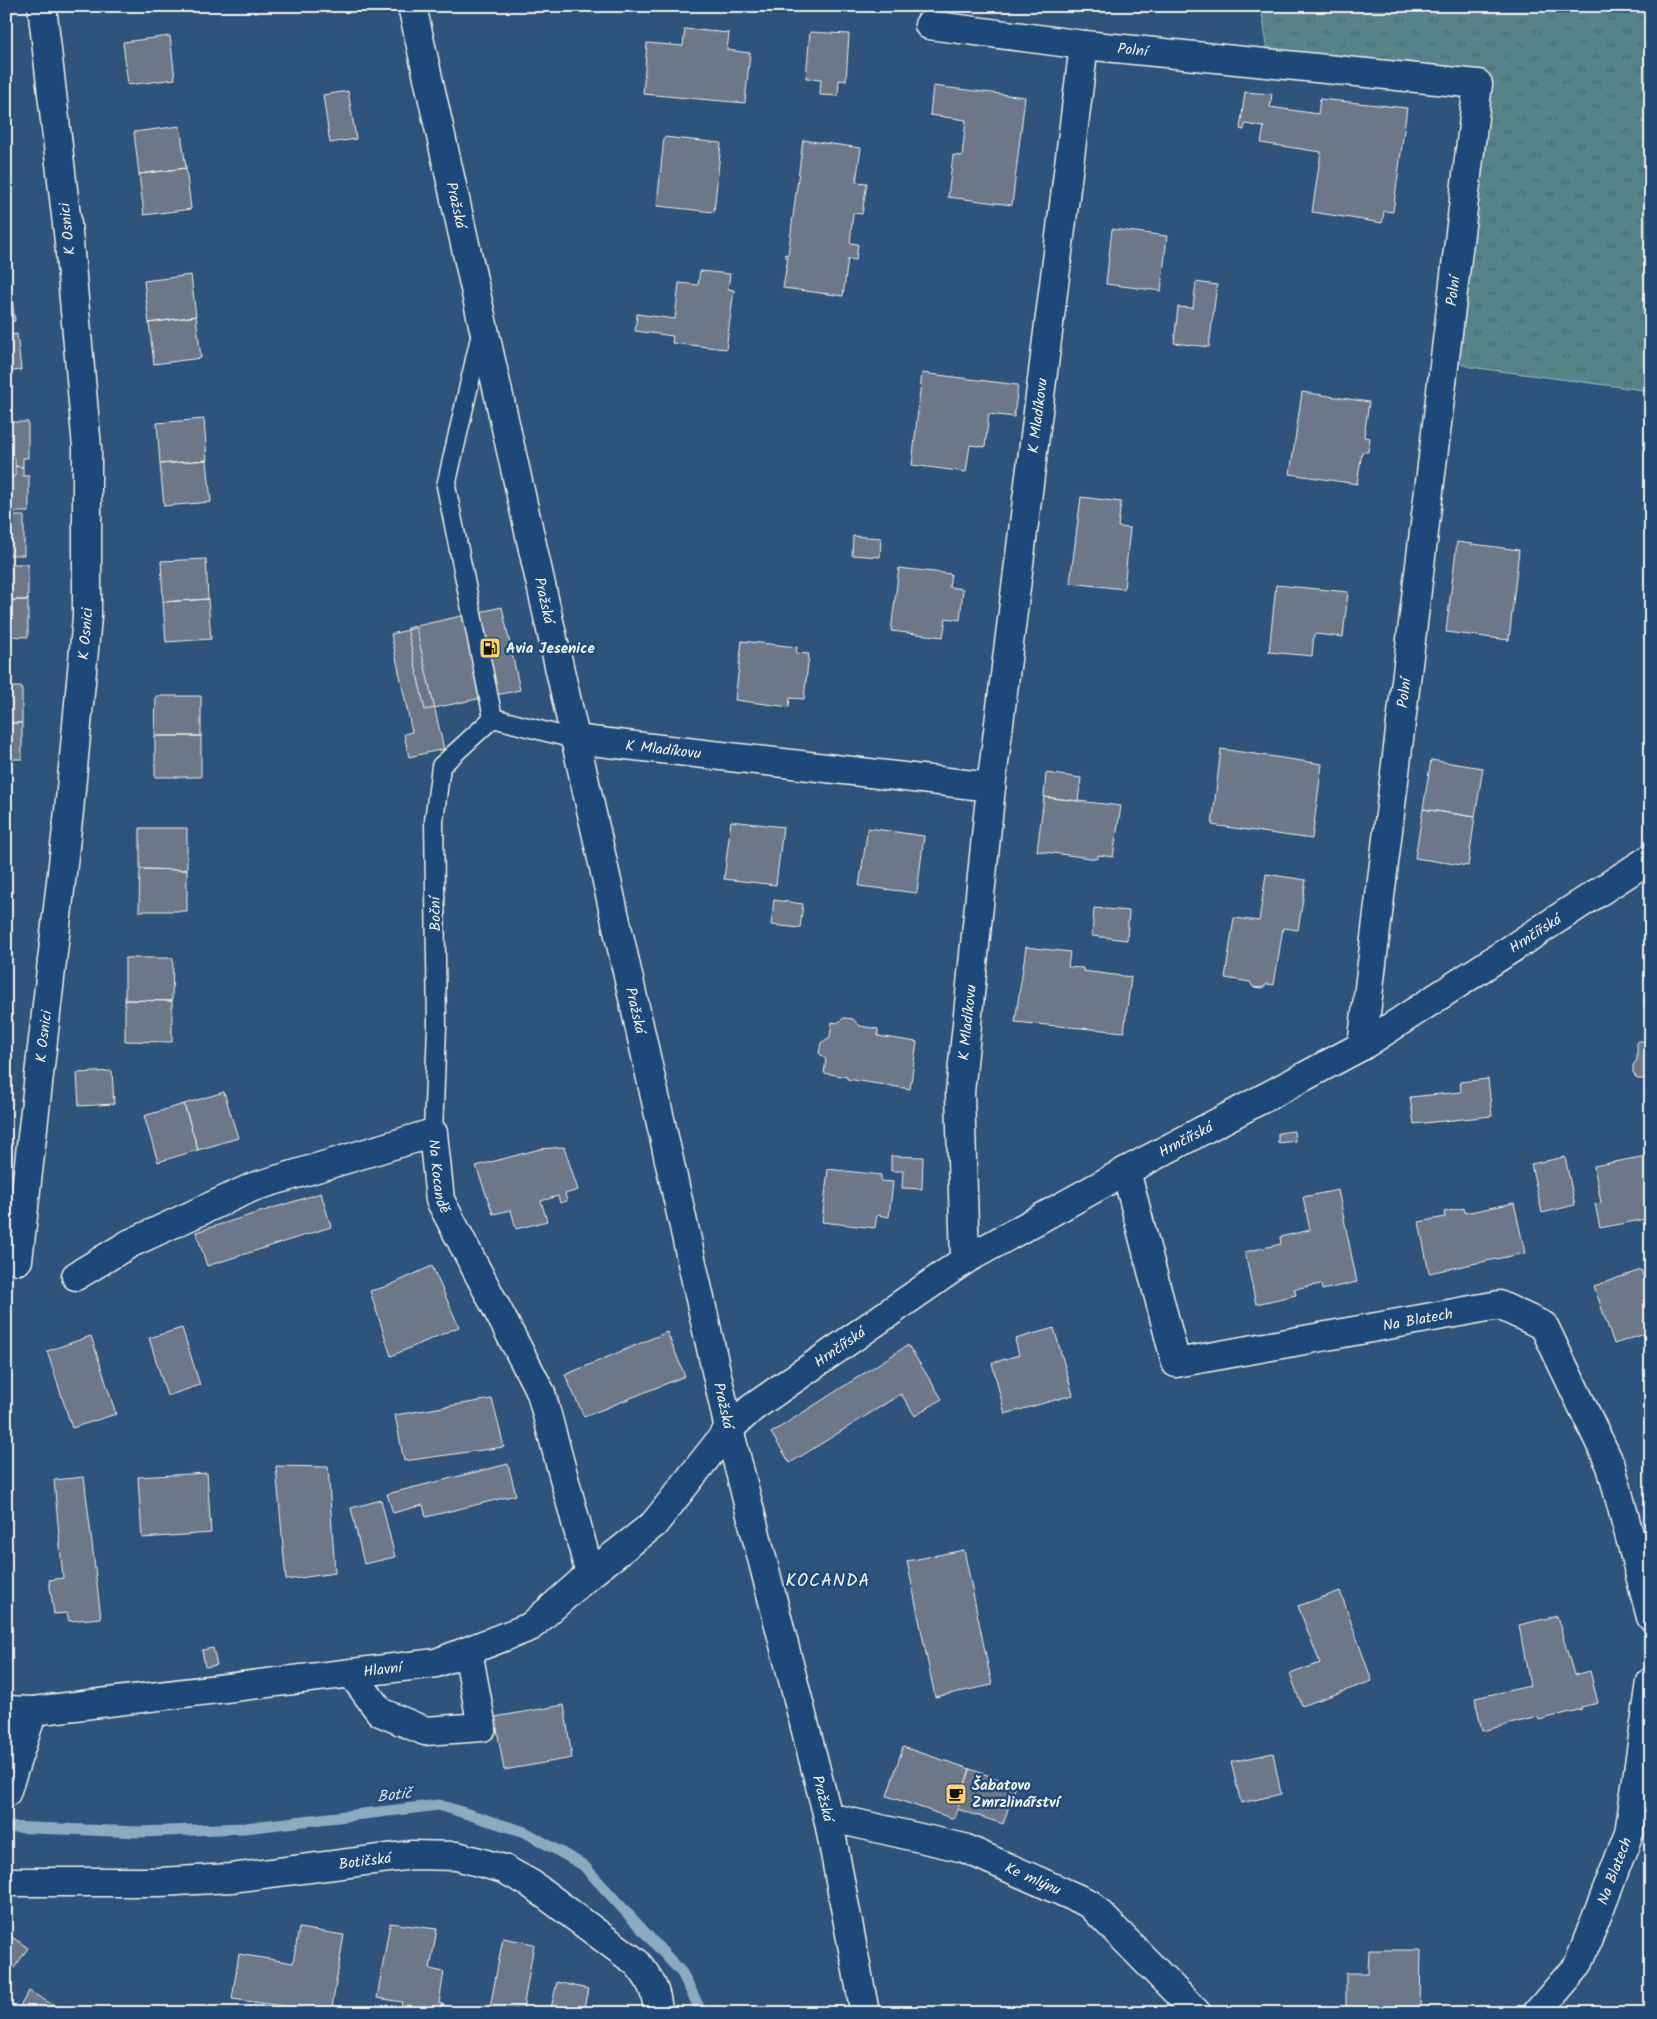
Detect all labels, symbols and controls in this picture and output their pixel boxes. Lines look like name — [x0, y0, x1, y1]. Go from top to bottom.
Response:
street label: Polní — [1116, 37, 1151, 64]
street label: Pražská — [439, 180, 473, 233]
street label: K Osnici — [53, 200, 83, 256]
street label: Polní — [1440, 272, 1468, 308]
street label: K Mladíkovu — [1022, 376, 1055, 455]
street label: Pražská — [527, 575, 561, 628]
street label: K Osnici — [72, 606, 100, 661]
fuel station icon: Avia Jesenice — [478, 636, 502, 660]
place label: Avia Jesenice — [506, 637, 596, 661]
street label: Polní — [1391, 674, 1419, 710]
street label: K Mladíkovu — [624, 734, 702, 767]
street label: Boční — [424, 894, 448, 932]
street label: Hrnčířská — [1504, 907, 1568, 960]
street label: K Mladíkovu — [952, 984, 984, 1062]
street label: Pražská — [618, 985, 652, 1038]
street label: K Osnici — [30, 1008, 59, 1064]
street label: Hrnčířská — [1155, 1115, 1219, 1165]
street label: Na Kocandě — [421, 1138, 456, 1219]
street label: Na Blatech — [1381, 1303, 1455, 1339]
street label: Hrnčířská — [809, 1320, 873, 1374]
street label: Pražská — [706, 1380, 740, 1433]
district label: KOCANDA — [785, 1567, 871, 1596]
street label: Hlavní — [362, 1656, 406, 1685]
street label: Pražská — [805, 1773, 840, 1825]
place label: Šabatovo Zmrzlinářství — [972, 1774, 1063, 1815]
water label: Botič — [375, 1781, 417, 1810]
cafe icon: Šabatovo Zmrzlinářství — [944, 1782, 968, 1806]
street label: Na Blatech — [1591, 1834, 1639, 1909]
street label: Botičská — [337, 1847, 395, 1877]
street label: Ke mlýnu — [1001, 1857, 1065, 1903]

